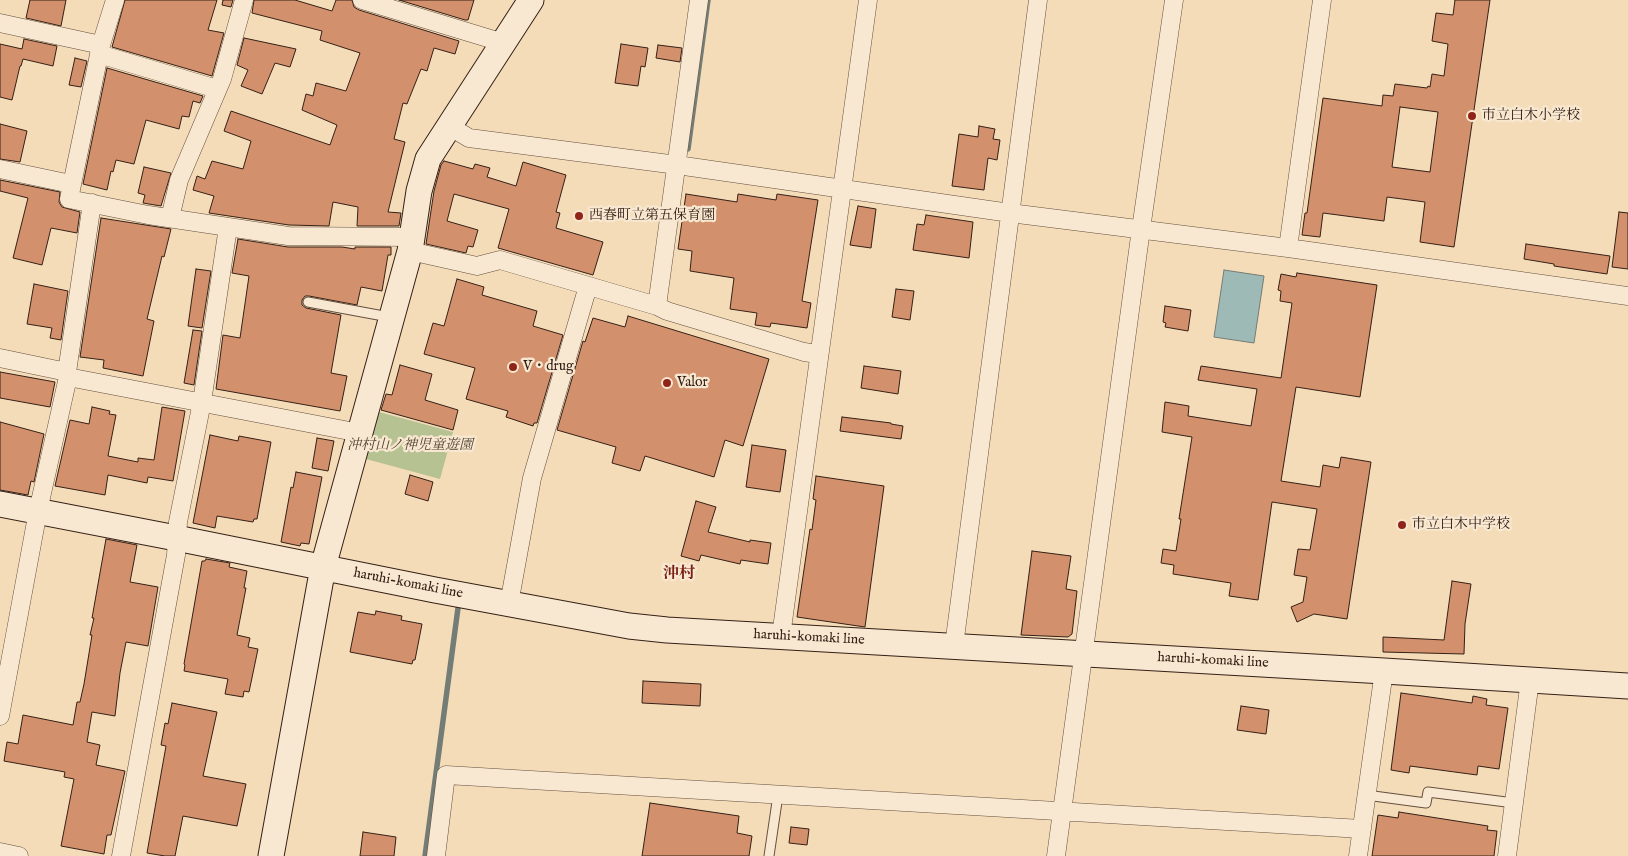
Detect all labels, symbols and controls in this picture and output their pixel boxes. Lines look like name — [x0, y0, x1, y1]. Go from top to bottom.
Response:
place label: 市立白木小学校 — [1482, 108, 1580, 124]
marker: 市立白木小学校 — [1466, 110, 1478, 122]
place label: 西春町立第五保育園 — [589, 208, 715, 224]
marker: 西春町立第五保育園 — [573, 210, 585, 222]
place label: V・drug — [523, 359, 574, 375]
marker: V・drug — [507, 361, 519, 373]
place label: Valor — [677, 375, 708, 391]
marker: Valor — [661, 377, 673, 389]
park label: 沖村山ノ神児童遊園 — [347, 438, 473, 454]
place label: 市立白木中学校 — [1412, 517, 1510, 533]
marker: 市立白木中学校 — [1396, 519, 1408, 531]
street label: haruhi-komaki line — [352, 565, 464, 603]
district label: 沖村 — [663, 565, 695, 585]
street label: haruhi-komaki line — [753, 627, 865, 649]
street label: haruhi-komaki line — [1157, 650, 1269, 672]

